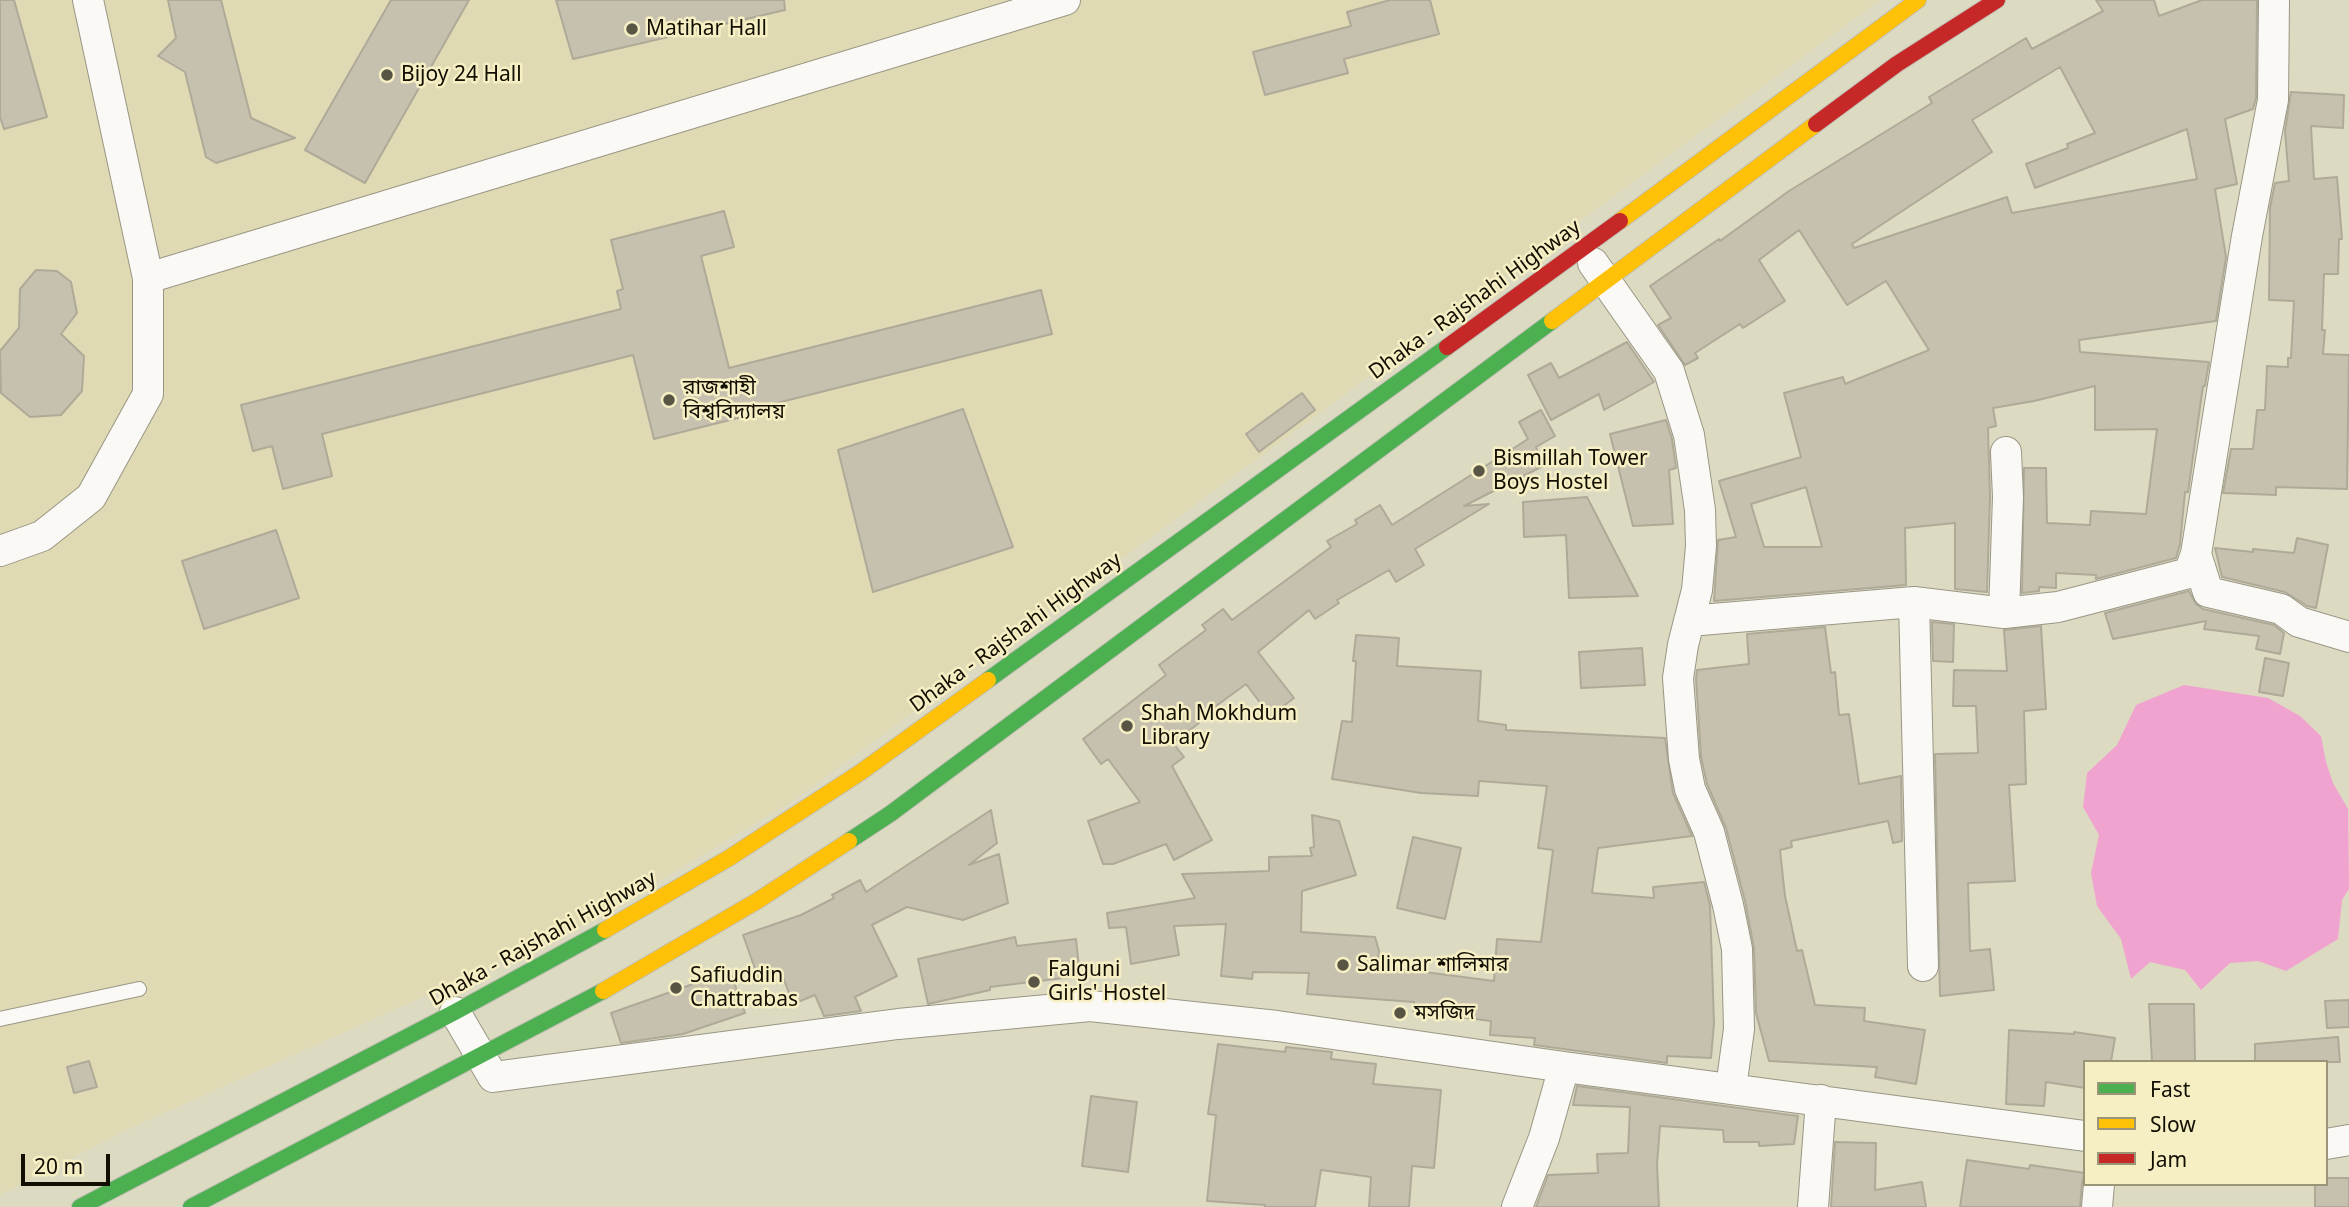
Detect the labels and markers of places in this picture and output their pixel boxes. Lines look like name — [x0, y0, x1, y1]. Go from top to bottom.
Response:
place label: Matihar Hall — [646, 16, 767, 42]
marker: Matihar Hall — [624, 21, 640, 37]
place label: Bijoy 24 Hall — [401, 62, 522, 88]
marker: Bijoy 24 Hall — [379, 67, 395, 83]
place label: রাজশাহী বিশ্ববিদ্যালয় — [683, 375, 785, 425]
marker: রাজশাহী বিশ্ববিদ্যালয় — [661, 392, 677, 408]
place label: Bismillah Tower Boys Hostel — [1493, 446, 1648, 496]
marker: Bismillah Tower Boys Hostel — [1471, 463, 1487, 479]
place label: Shah Mokhdum Library — [1141, 701, 1297, 751]
marker: Shah Mokhdum Library — [1119, 718, 1135, 734]
place label: Salimar শালিমার — [1357, 952, 1508, 978]
place label: Falguni Girls' Hostel — [1048, 957, 1166, 1007]
marker: Salimar শালিমার — [1335, 957, 1351, 973]
place label: Safiuddin Chattrabas — [690, 963, 798, 1013]
marker: Falguni Girls' Hostel — [1026, 974, 1042, 990]
marker: Safiuddin Chattrabas — [668, 980, 684, 996]
place label: মসজিদ — [1414, 1000, 1475, 1026]
marker: মসজিদ — [1392, 1005, 1408, 1021]

